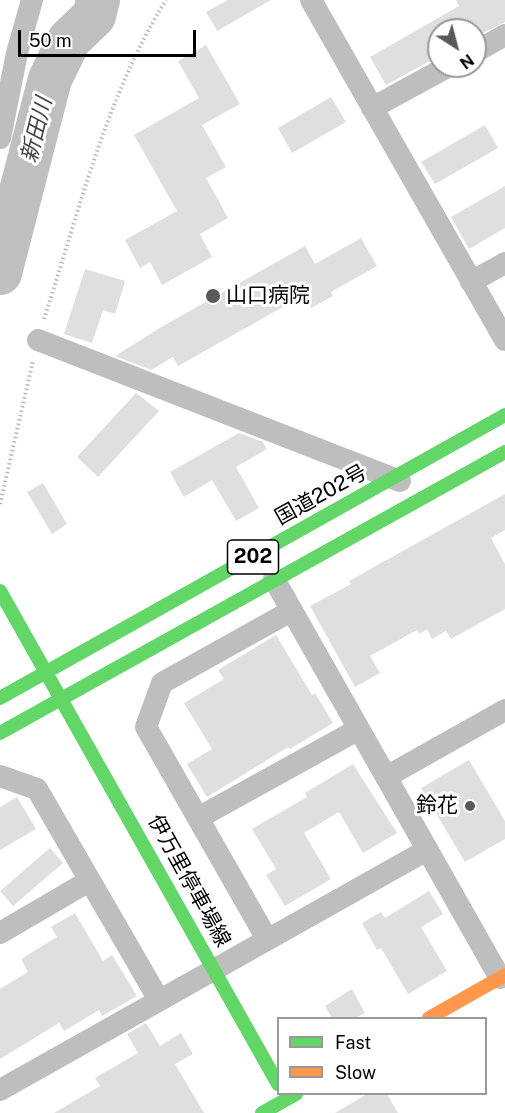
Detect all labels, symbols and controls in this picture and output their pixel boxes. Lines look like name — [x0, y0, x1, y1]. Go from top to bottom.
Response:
scale bar — [21, 18, 200, 56]
north arrow — [427, 18, 487, 78]
text: 50 m — [29, 30, 72, 51]
text: N — [456, 50, 477, 73]
water label: 新田川 — [16, 95, 58, 165]
place label: 山口病院 — [226, 283, 310, 309]
marker: 山口病院 — [204, 287, 222, 305]
street label: 国道202号 — [271, 460, 371, 530]
road number: 202 — [228, 540, 278, 574]
place label: 鈴花 — [416, 793, 458, 819]
marker: 鈴花 — [463, 799, 477, 813]
street label: 伊万里停車場線 — [142, 811, 236, 951]
legend — [277, 1017, 487, 1095]
text: Fast — [335, 1032, 371, 1053]
text: Slow — [335, 1062, 376, 1083]

